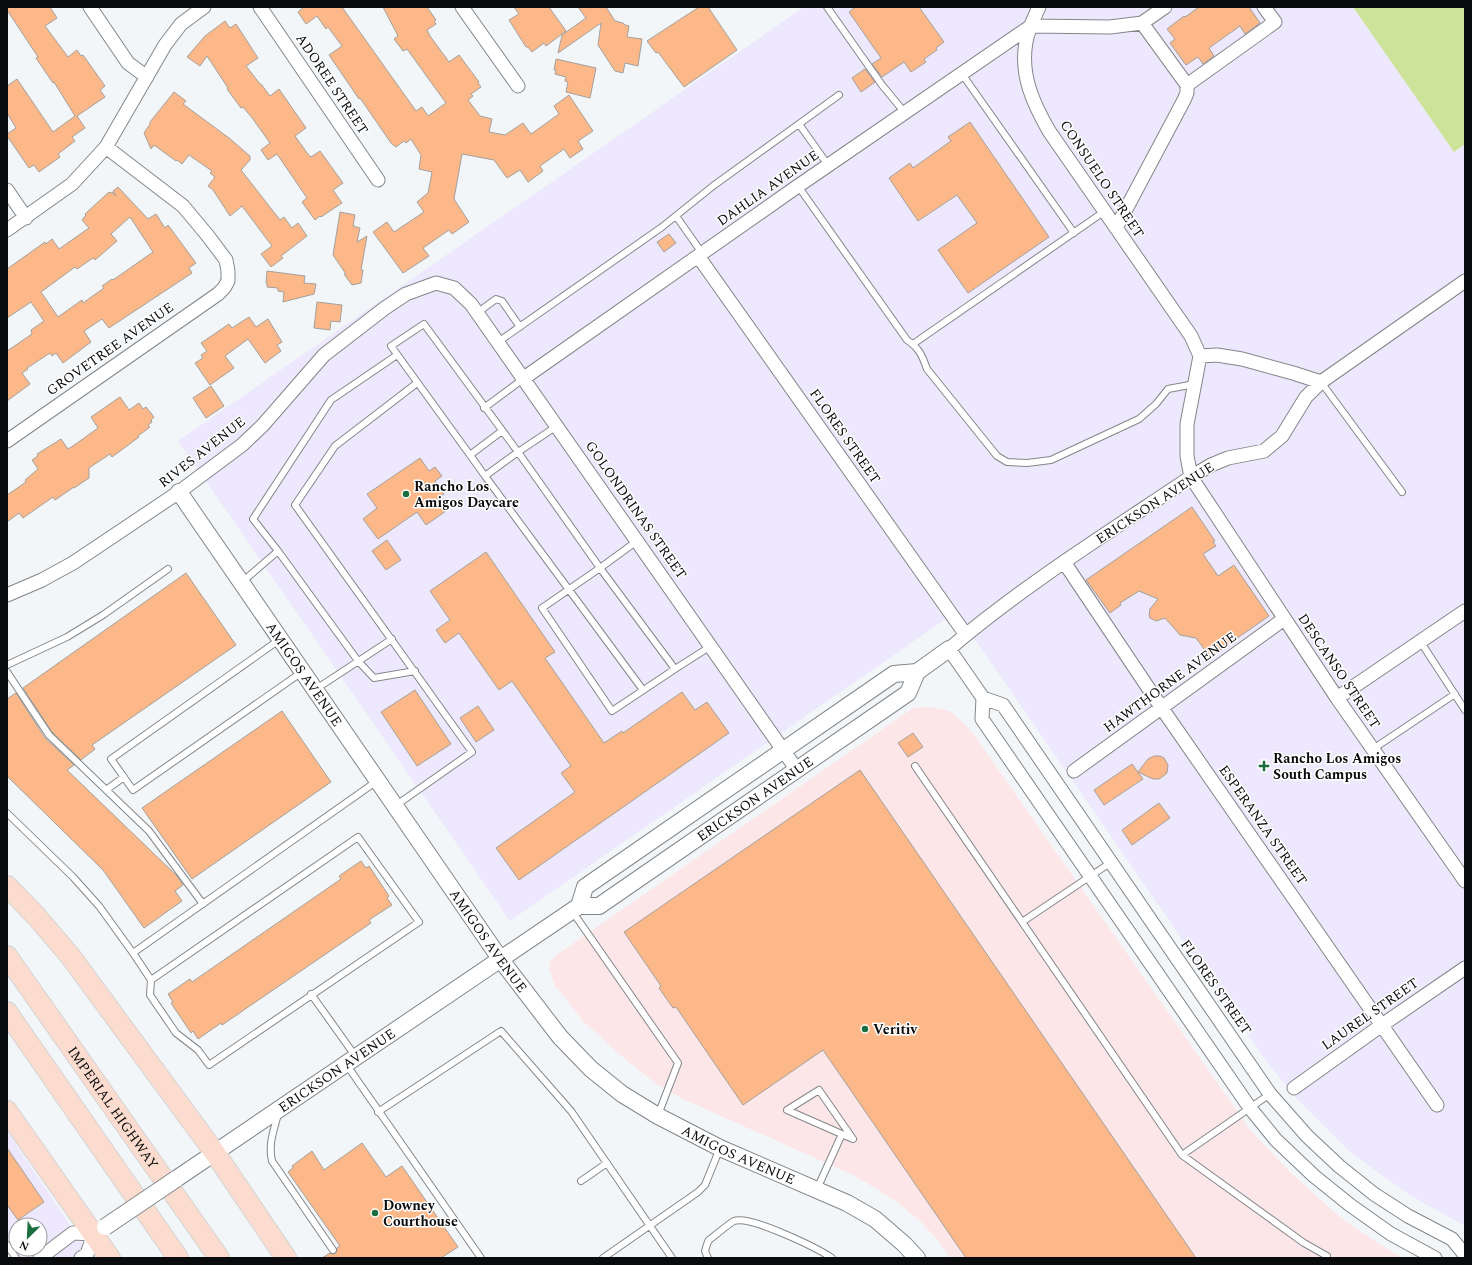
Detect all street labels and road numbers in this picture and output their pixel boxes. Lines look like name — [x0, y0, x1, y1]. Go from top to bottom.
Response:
street label: ADOREE STREET — [290, 29, 374, 139]
street label: CONSUELO STREET — [1055, 116, 1149, 242]
street label: DAHLIA AVENUE — [713, 145, 823, 231]
street label: GROVETREE AVENUE — [42, 297, 178, 401]
street label: FLORES STREET — [804, 384, 886, 488]
street label: RIVES AVENUE — [154, 411, 250, 493]
street label: GOLONDRINAS STREET — [580, 436, 692, 584]
street label: ERICKSON AVENUE — [1092, 457, 1218, 549]
street label: DESCANSO STREET — [1293, 609, 1385, 733]
street label: AMIGOS AVENUE — [261, 618, 348, 731]
street label: HAWTHORNE AVENUE — [1099, 626, 1241, 738]
street label: ERICKSON AVENUE — [692, 751, 817, 846]
street label: ESPERANZA STREET — [1214, 761, 1312, 889]
street label: AMIGOS AVENUE — [444, 884, 533, 997]
street label: FLORES STREET — [1175, 935, 1257, 1039]
street label: LAUREL STREET — [1317, 973, 1423, 1055]
street label: ERICKSON AVENUE — [274, 1023, 400, 1118]
street label: IMPERIAL HIGHWAY — [63, 1042, 164, 1173]
street label: AMIGOS AVENUE — [678, 1120, 798, 1190]

